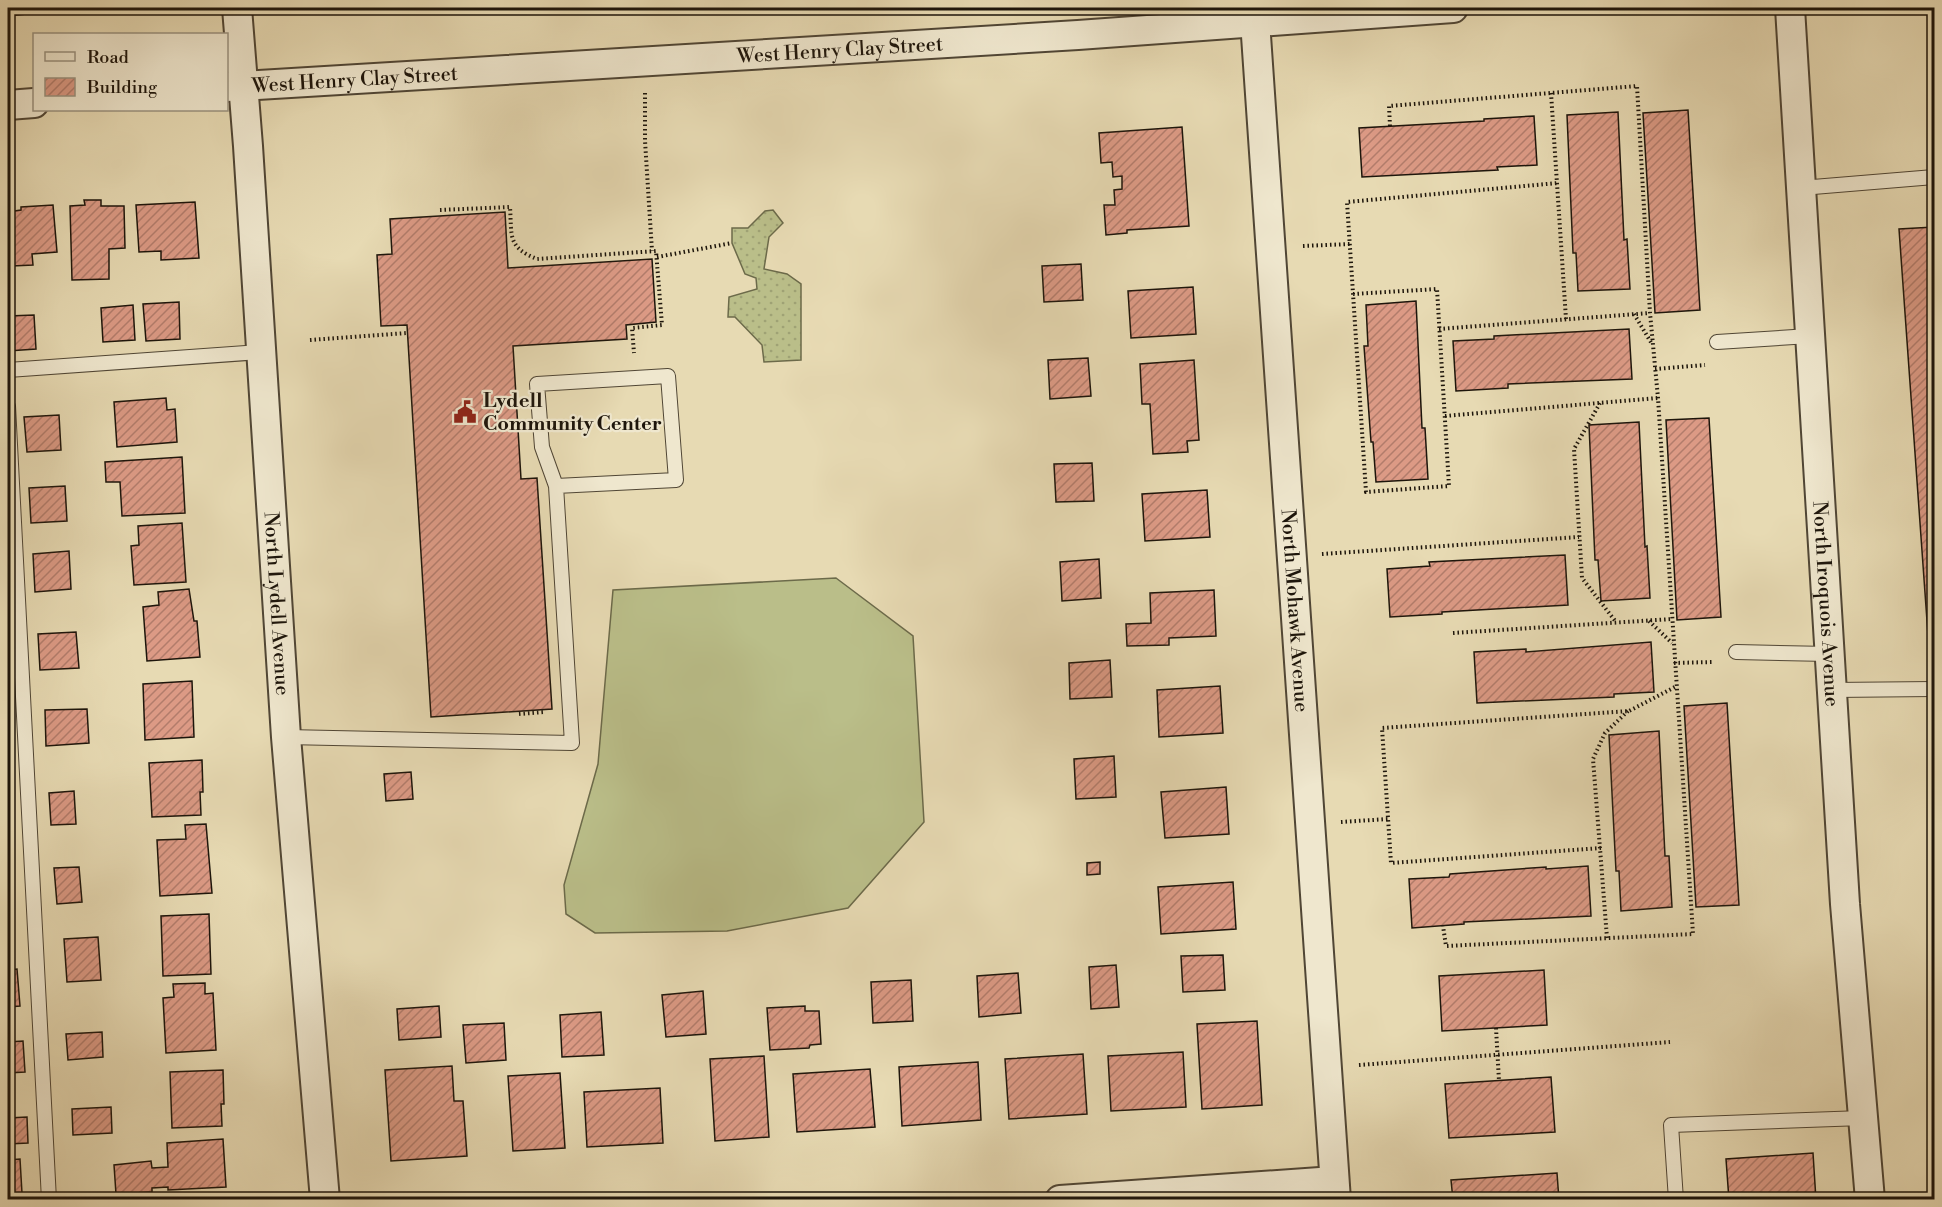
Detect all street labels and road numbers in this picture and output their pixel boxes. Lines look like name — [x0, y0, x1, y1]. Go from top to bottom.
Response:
street label: West Henry Clay Street — [735, 32, 944, 70]
street label: West Henry Clay Street — [250, 62, 459, 99]
street label: North Iroquois Avenue — [1806, 500, 1844, 708]
street label: North Mohawk Avenue — [1275, 508, 1313, 713]
street label: North Lydell Avenue — [258, 511, 294, 696]

